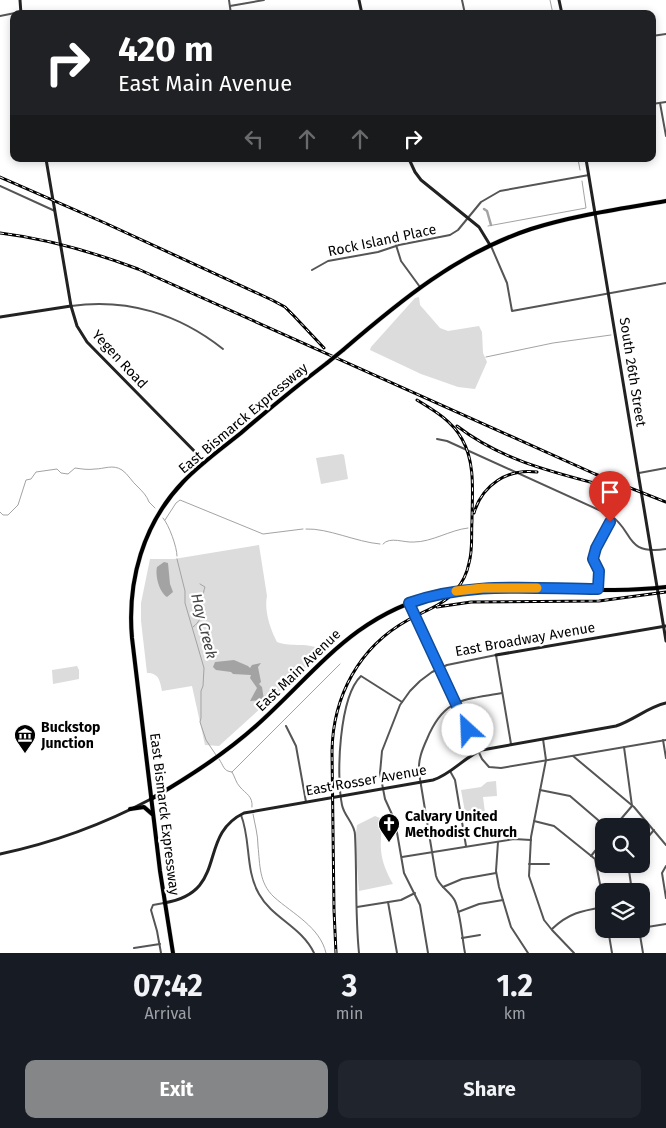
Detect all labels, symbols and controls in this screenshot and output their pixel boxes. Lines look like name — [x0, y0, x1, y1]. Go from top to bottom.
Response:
text: 420 m — [118, 28, 214, 70]
icon: right — [35, 30, 100, 95]
text: East Main Avenue — [118, 70, 292, 97]
icon: left — [240, 125, 268, 153]
icon: ahead — [293, 125, 321, 153]
icon: ahead — [346, 125, 374, 153]
icon: right — [399, 125, 427, 153]
street label: Rock Island Place — [326, 221, 438, 260]
street label: South 26th Street — [615, 316, 650, 429]
street label: Yegen Road — [88, 327, 151, 392]
street label: East Bismarck Expressway — [175, 359, 311, 477]
pin — [589, 471, 631, 522]
icon: arrive — [596, 478, 624, 506]
water label: Hay Creek — [187, 591, 221, 661]
street label: East Broadway Avenue — [454, 619, 596, 660]
street label: East Main Avenue — [253, 626, 344, 715]
position arrow — [441, 703, 493, 755]
place label: Buckstop Junction — [40, 719, 100, 752]
museum icon: Buckstop Junction — [13, 723, 37, 754]
street label: East Bismarck Expressway — [146, 732, 183, 896]
street label: East Rosser Avenue — [304, 761, 428, 800]
place label: Calvary United Methodist Church — [405, 808, 517, 841]
church icon: Calvary United Methodist Church — [377, 812, 401, 843]
map controls — [595, 818, 650, 938]
button: search — [595, 818, 650, 873]
button: layers — [595, 883, 650, 938]
text: 07:42 — [133, 968, 203, 1004]
text: 3 — [342, 968, 357, 1004]
text: 1.2 — [496, 968, 533, 1004]
text: Arrival — [144, 1004, 191, 1023]
text: min — [336, 1004, 363, 1023]
text: km — [504, 1004, 526, 1023]
button: Exit — [25, 1060, 328, 1118]
button: Share — [338, 1060, 641, 1118]

